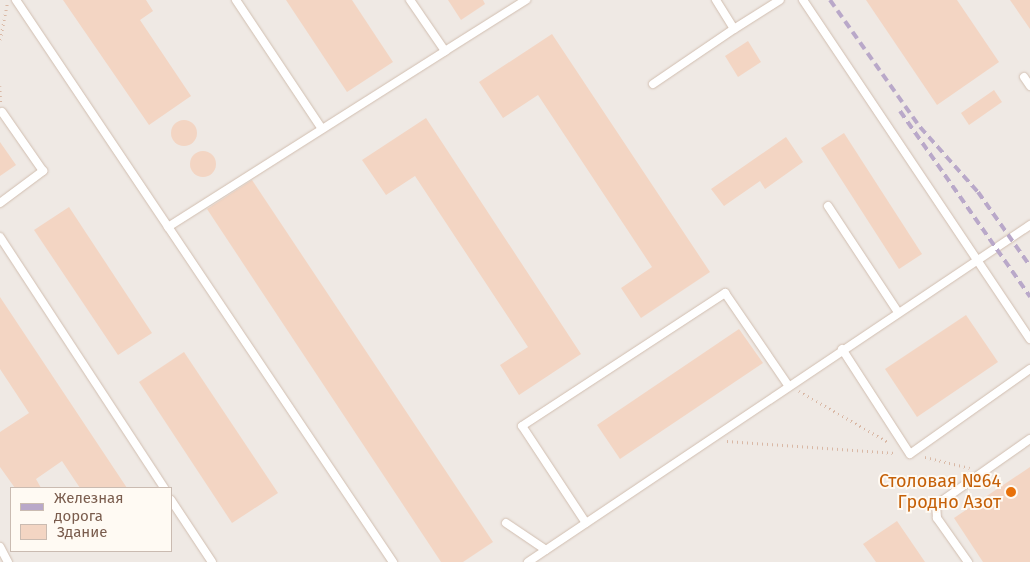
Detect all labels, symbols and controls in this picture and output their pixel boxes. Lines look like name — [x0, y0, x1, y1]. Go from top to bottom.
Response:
place label: Столовая №64 Гродно Азот — [879, 471, 1001, 514]
marker: Столовая №64 Гродно Азот — [1005, 486, 1017, 498]
legend — [10, 487, 172, 552]
text: Железная дорога — [54, 489, 123, 525]
text: Здание — [57, 523, 107, 541]

